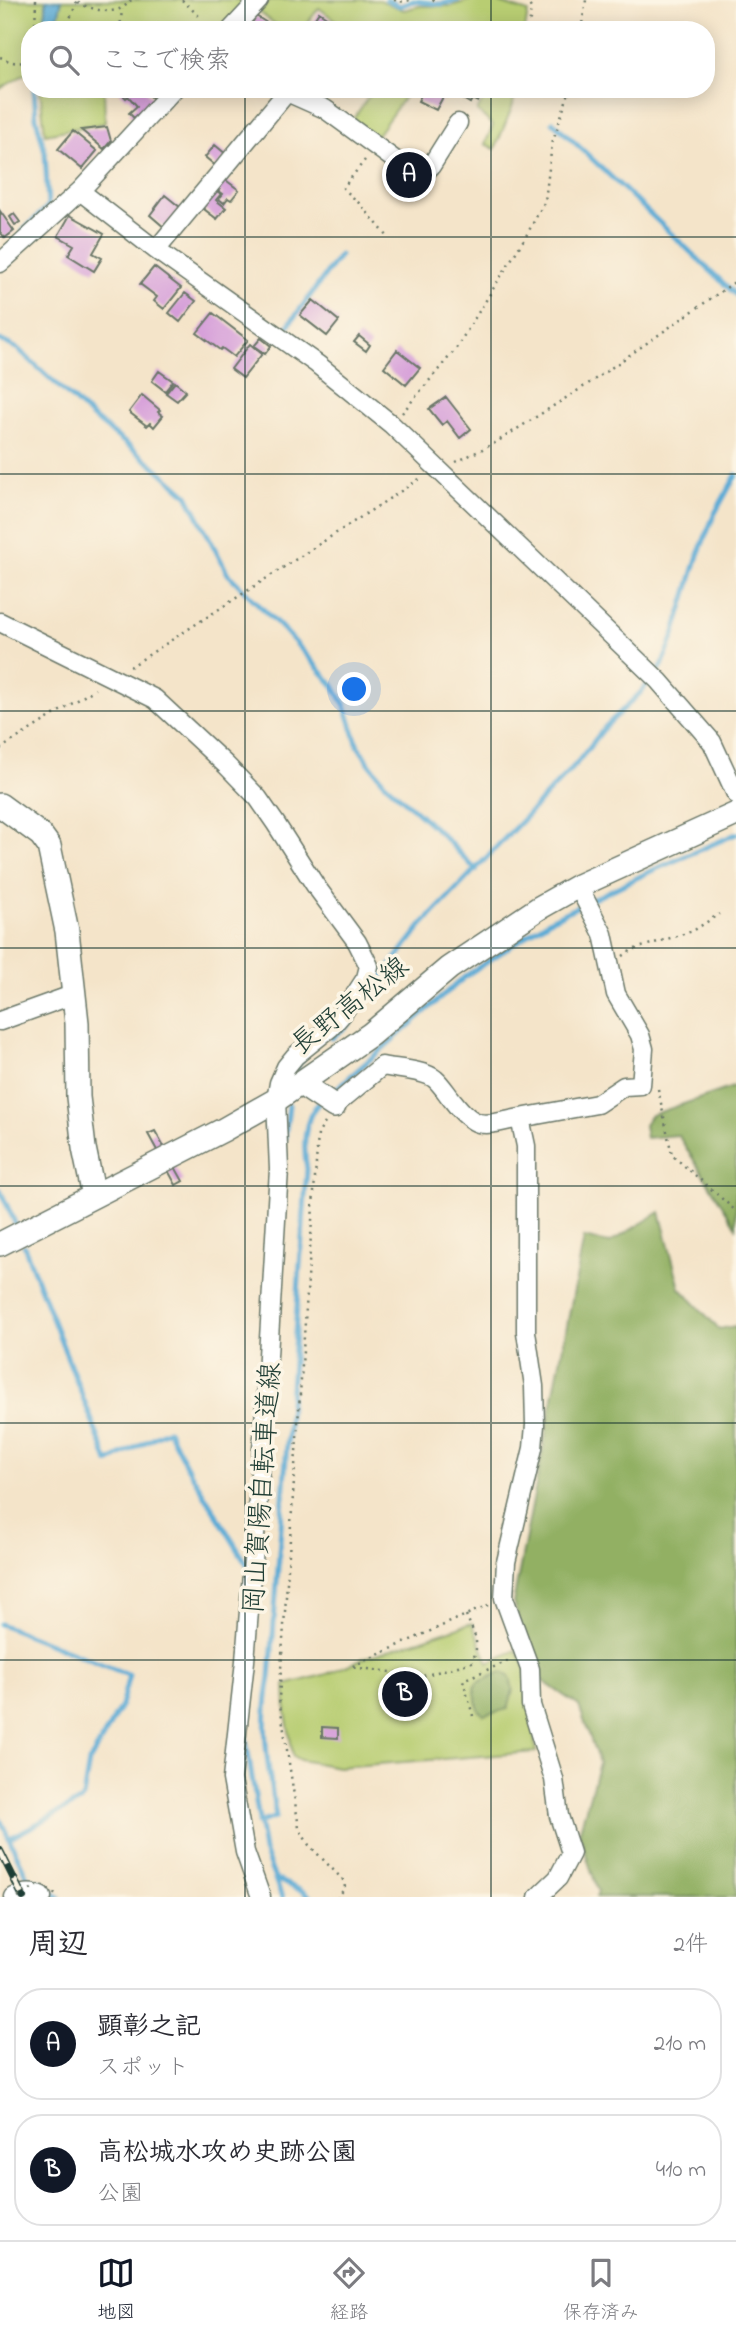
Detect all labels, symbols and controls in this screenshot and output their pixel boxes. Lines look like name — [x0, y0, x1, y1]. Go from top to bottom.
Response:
search box — [21, 21, 715, 98]
icon: search — [45, 41, 83, 79]
text: ここで検索 — [101, 43, 231, 81]
pin: A — [386, 149, 432, 201]
your location — [337, 672, 371, 706]
street label: 長野高松線 — [283, 948, 419, 1066]
street label: 岡山賀陽自転車道線 — [235, 1361, 293, 1615]
pin: B — [382, 1668, 428, 1720]
text: 周辺 — [28, 1924, 88, 1968]
text: 2件 — [674, 1929, 708, 1962]
text: 顕彰之記 — [97, 2009, 201, 2047]
text: A — [46, 2028, 60, 2061]
text: 210 m — [654, 2028, 706, 2061]
text: スポット — [97, 2052, 189, 2085]
text: 高松城水攻め史跡公園 — [97, 2135, 357, 2173]
text: B — [45, 2154, 61, 2187]
text: 410 m — [656, 2154, 706, 2187]
text: 公園 — [97, 2178, 143, 2211]
tab: 地図 — [97, 2254, 135, 2327]
tab: 経路 — [330, 2254, 368, 2327]
tab: 保存済み — [563, 2254, 639, 2327]

